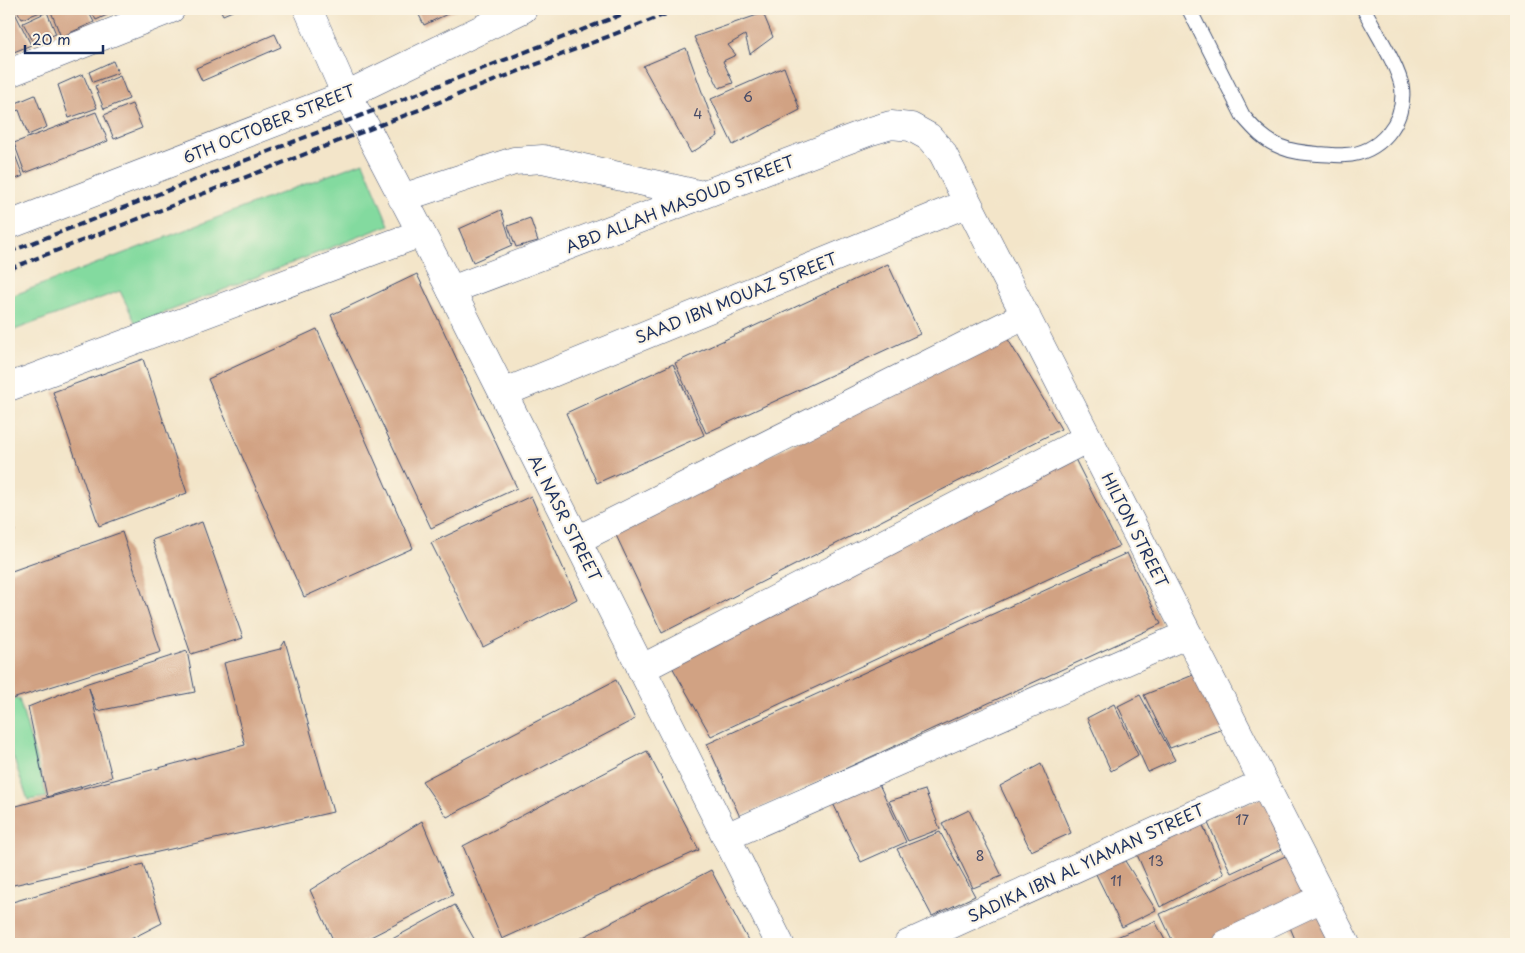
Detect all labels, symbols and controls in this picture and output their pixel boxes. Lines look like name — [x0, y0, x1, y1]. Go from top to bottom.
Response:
scale bar — [25, 22, 102, 54]
text: 20 m — [32, 27, 71, 50]
street label: 6TH OCTOBER STREET — [179, 78, 358, 169]
house number: 6 — [743, 86, 753, 107]
house number: 4 — [693, 103, 703, 124]
street label: ABD ALLAH MASOUD STREET — [562, 148, 798, 258]
street label: SAAD IBN MOUAZ STREET — [631, 245, 840, 349]
street label: AL NASR STREET — [524, 450, 608, 585]
street label: HILTON STREET — [1097, 468, 1175, 591]
street label: SADIKA IBN AL YIAMAN STREET — [963, 797, 1208, 928]
house number: 17 — [1235, 809, 1249, 830]
house number: 8 — [976, 845, 984, 866]
house number: 13 — [1148, 850, 1164, 871]
house number: 11 — [1110, 870, 1122, 891]

